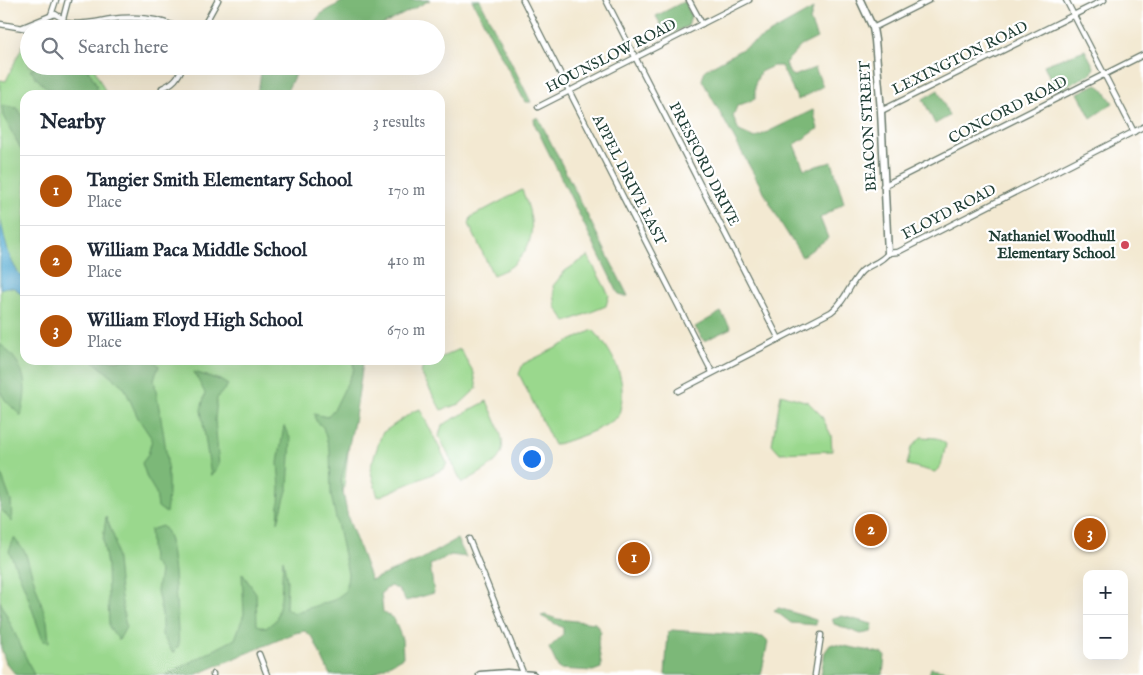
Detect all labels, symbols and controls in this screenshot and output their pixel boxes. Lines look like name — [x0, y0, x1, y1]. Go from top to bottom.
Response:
street label: HOUNSLOW ROAD — [542, 15, 680, 97]
street label: LEXINGTON ROAD — [889, 17, 1031, 99]
search box — [20, 20, 445, 75]
icon: search — [38, 34, 66, 62]
text: Search here — [78, 36, 169, 60]
street label: BEACON STREET — [855, 60, 881, 192]
street label: CONCORD ROAD — [945, 72, 1071, 148]
street label: PRESFORD DRIVE — [665, 99, 743, 229]
text: Nearby — [40, 109, 105, 136]
street label: APPEL DRIVE EAST — [587, 111, 670, 249]
text: 3 results — [373, 113, 425, 133]
text: Tangier Smith Elementary School — [87, 169, 352, 193]
street label: FLOYD ROAD — [899, 180, 999, 244]
text: 1 — [53, 181, 59, 201]
text: 170 m — [388, 181, 425, 201]
text: Place — [87, 193, 122, 213]
place label: Nathaniel Woodhull Elementary School — [988, 227, 1116, 263]
text: William Paca Middle School — [87, 239, 307, 263]
marker: Nathaniel Woodhull Elementary School — [1119, 239, 1131, 251]
text: 2 — [52, 251, 60, 271]
text: 410 m — [388, 251, 425, 271]
text: Place — [87, 263, 122, 283]
text: William Floyd High School — [87, 309, 303, 333]
text: 3 — [53, 321, 59, 341]
text: 670 m — [387, 321, 425, 341]
text: Place — [87, 333, 122, 353]
your location — [519, 446, 545, 472]
pin: 2 — [855, 511, 887, 549]
pin: 3 — [1074, 515, 1106, 553]
pin: 1 — [618, 539, 650, 577]
map controls — [1083, 570, 1128, 660]
button: + — [1083, 570, 1128, 615]
button: − — [1083, 615, 1128, 660]

